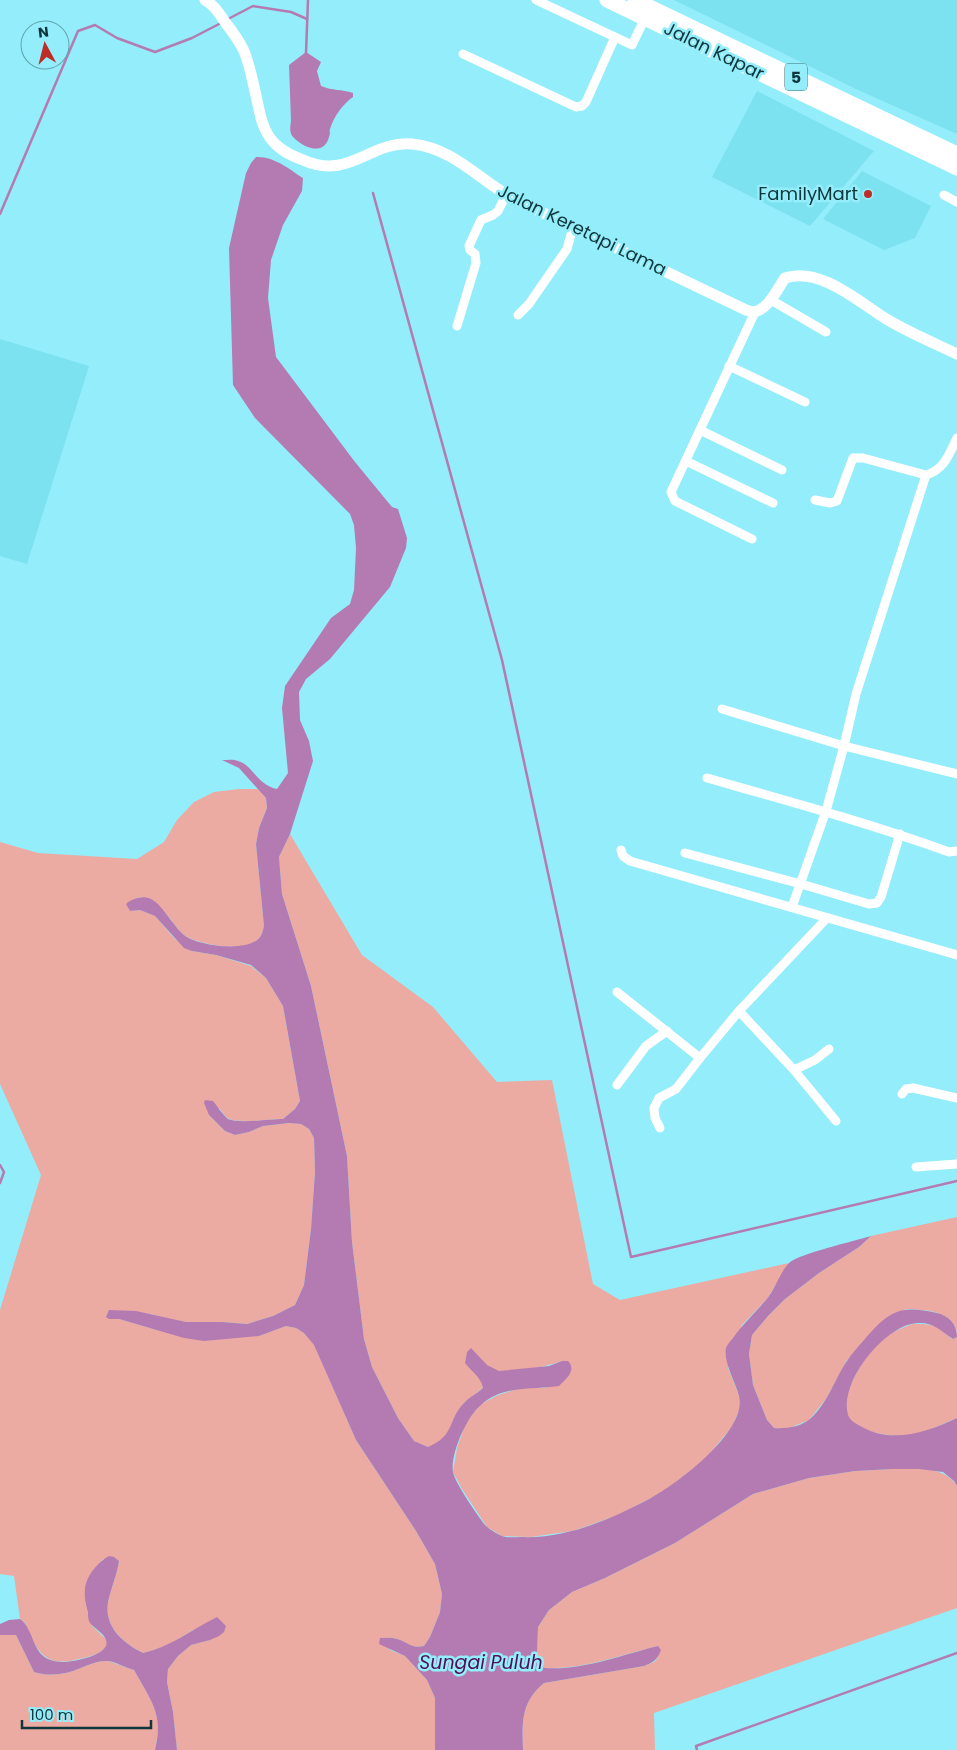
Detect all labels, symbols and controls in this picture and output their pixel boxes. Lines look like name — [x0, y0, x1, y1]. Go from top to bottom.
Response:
street label: Jalan Kapar — [660, 16, 769, 86]
north arrow — [20, 20, 70, 70]
text: N — [37, 22, 50, 43]
road number: 5 — [785, 64, 807, 90]
street label: Jalan Keretapi Lama — [493, 178, 671, 281]
place label: FamilyMart — [758, 181, 858, 206]
marker: FamilyMart — [862, 188, 874, 200]
water label: Sungai Puluh — [419, 1649, 543, 1676]
scale bar — [22, 1698, 151, 1730]
text: 100 m — [30, 1704, 73, 1725]

